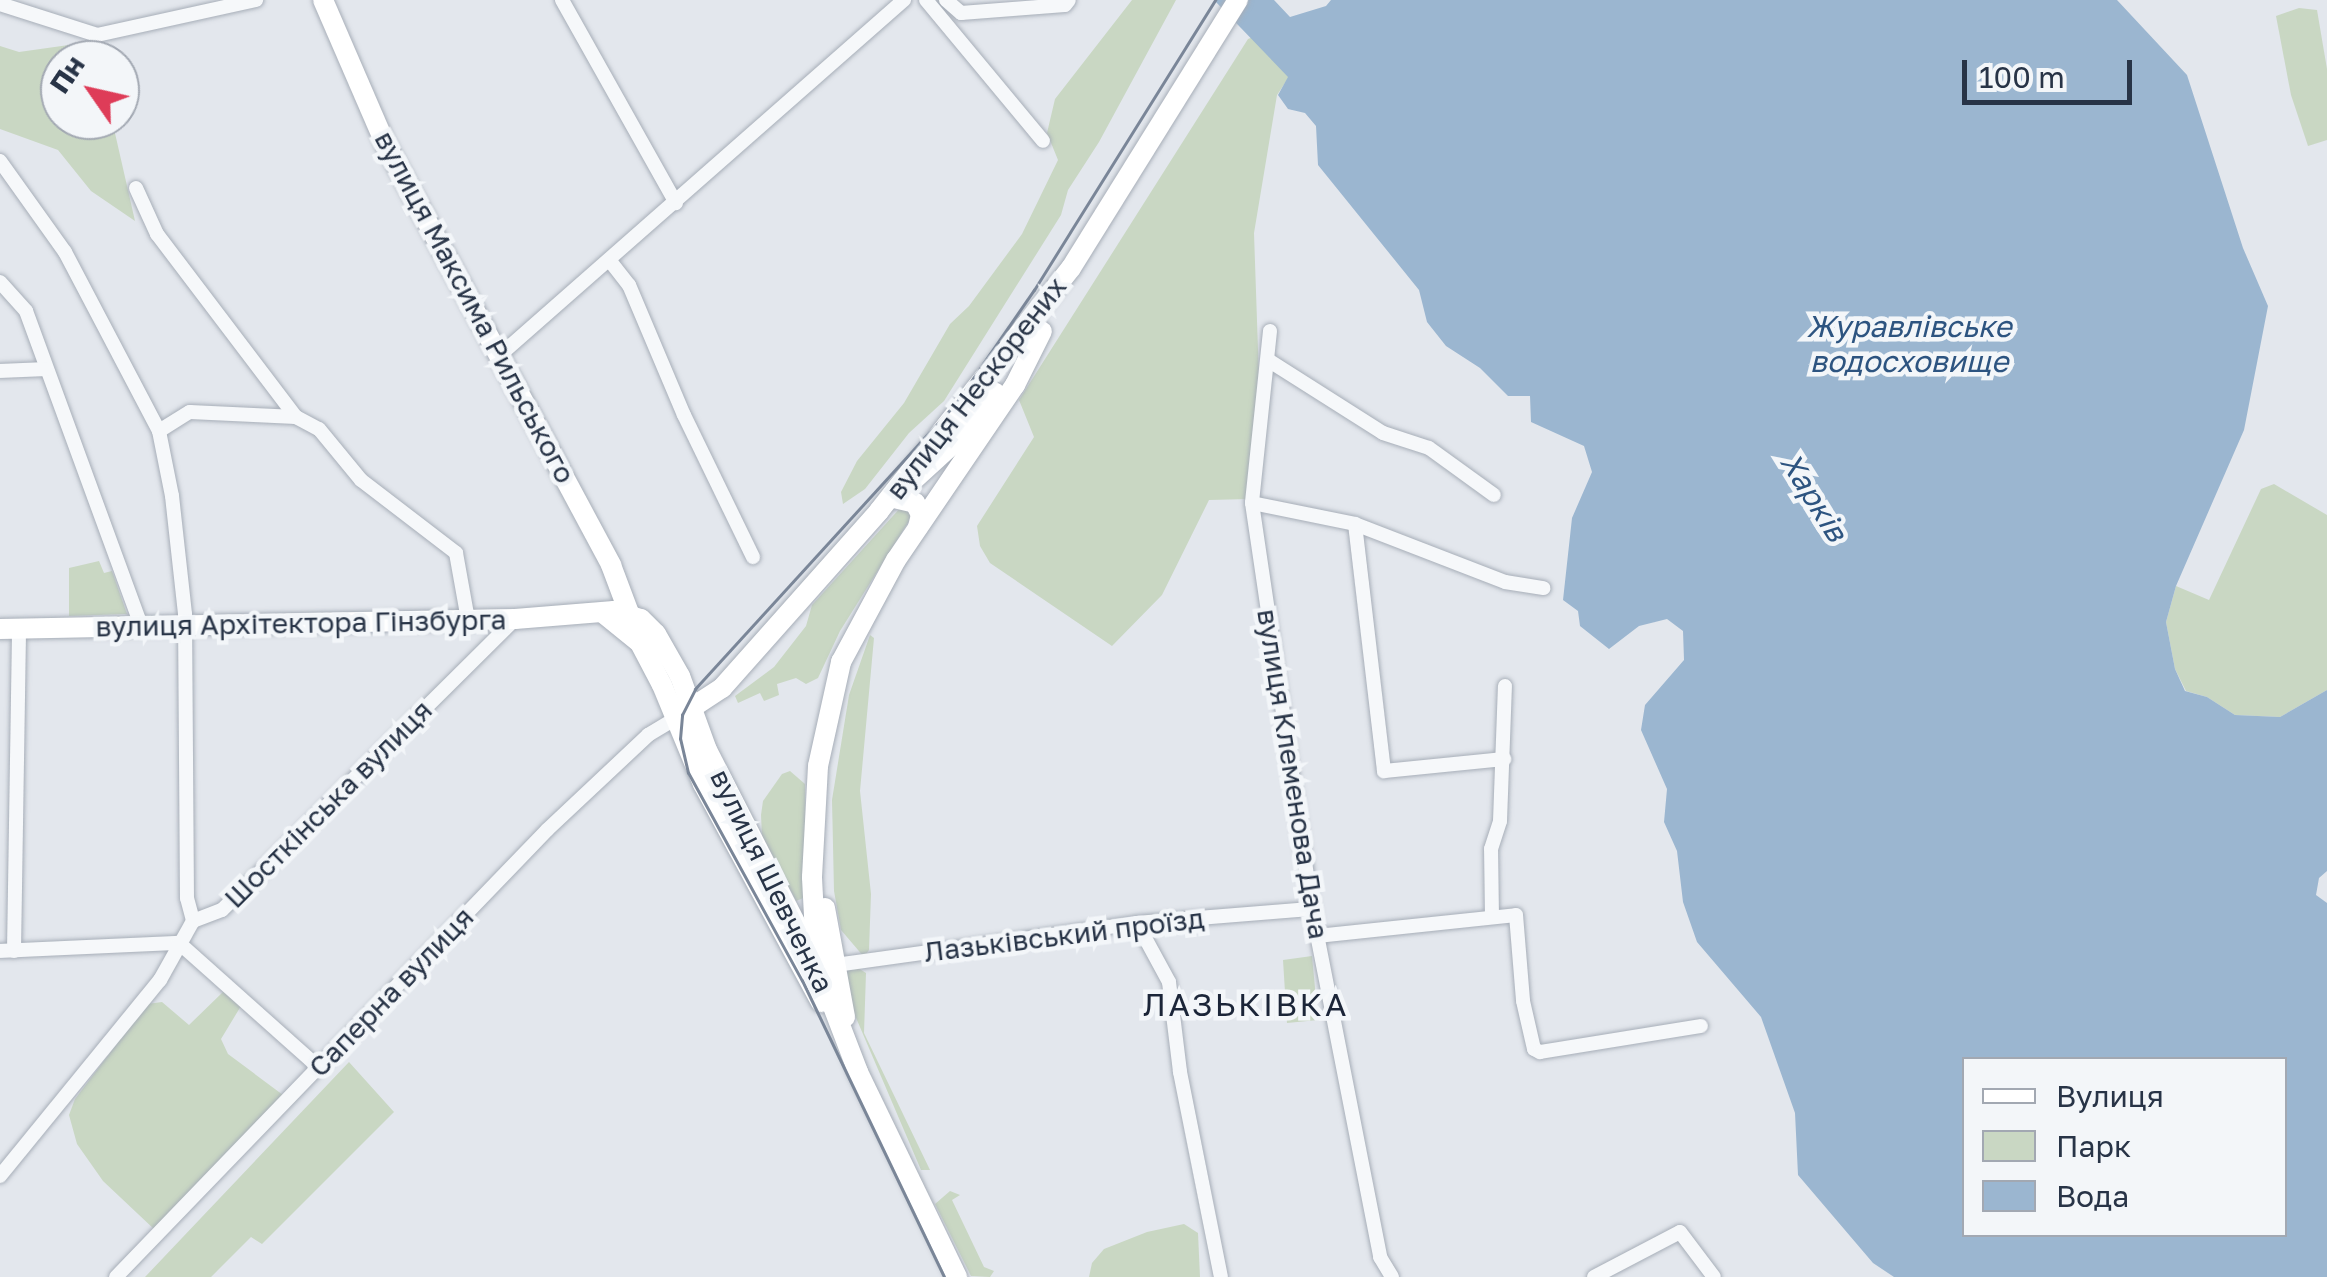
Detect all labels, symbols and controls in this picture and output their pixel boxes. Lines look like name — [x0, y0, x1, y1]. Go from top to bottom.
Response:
north arrow — [40, 40, 140, 140]
scale bar — [1967, 40, 2137, 102]
text: Пн — [42, 49, 91, 99]
text: 100 m — [1979, 59, 2065, 95]
street label: вулиця Максима Рильського — [368, 125, 582, 489]
street label: вулиця Нескорених — [879, 270, 1073, 506]
water label: Журавлівське водосховище — [1806, 308, 2012, 378]
water label: Харків — [1773, 446, 1855, 548]
street label: вулиця Архітектора Гінзбурга — [95, 603, 507, 643]
street label: вулиця Клеменова Дача — [1250, 607, 1336, 941]
street label: Шосткінська вулиця — [217, 693, 439, 915]
street label: вулиця Шевченка — [703, 764, 841, 998]
street label: Саперна вулиця — [302, 900, 480, 1084]
street label: Лазьківський проїзд — [922, 901, 1206, 969]
district label: ЛАЗЬКІВКА — [1143, 985, 1349, 1023]
legend — [1962, 1057, 2287, 1237]
text: Вулиця — [2056, 1078, 2164, 1114]
text: Парк — [2056, 1128, 2131, 1164]
text: Вода — [2056, 1178, 2129, 1214]

